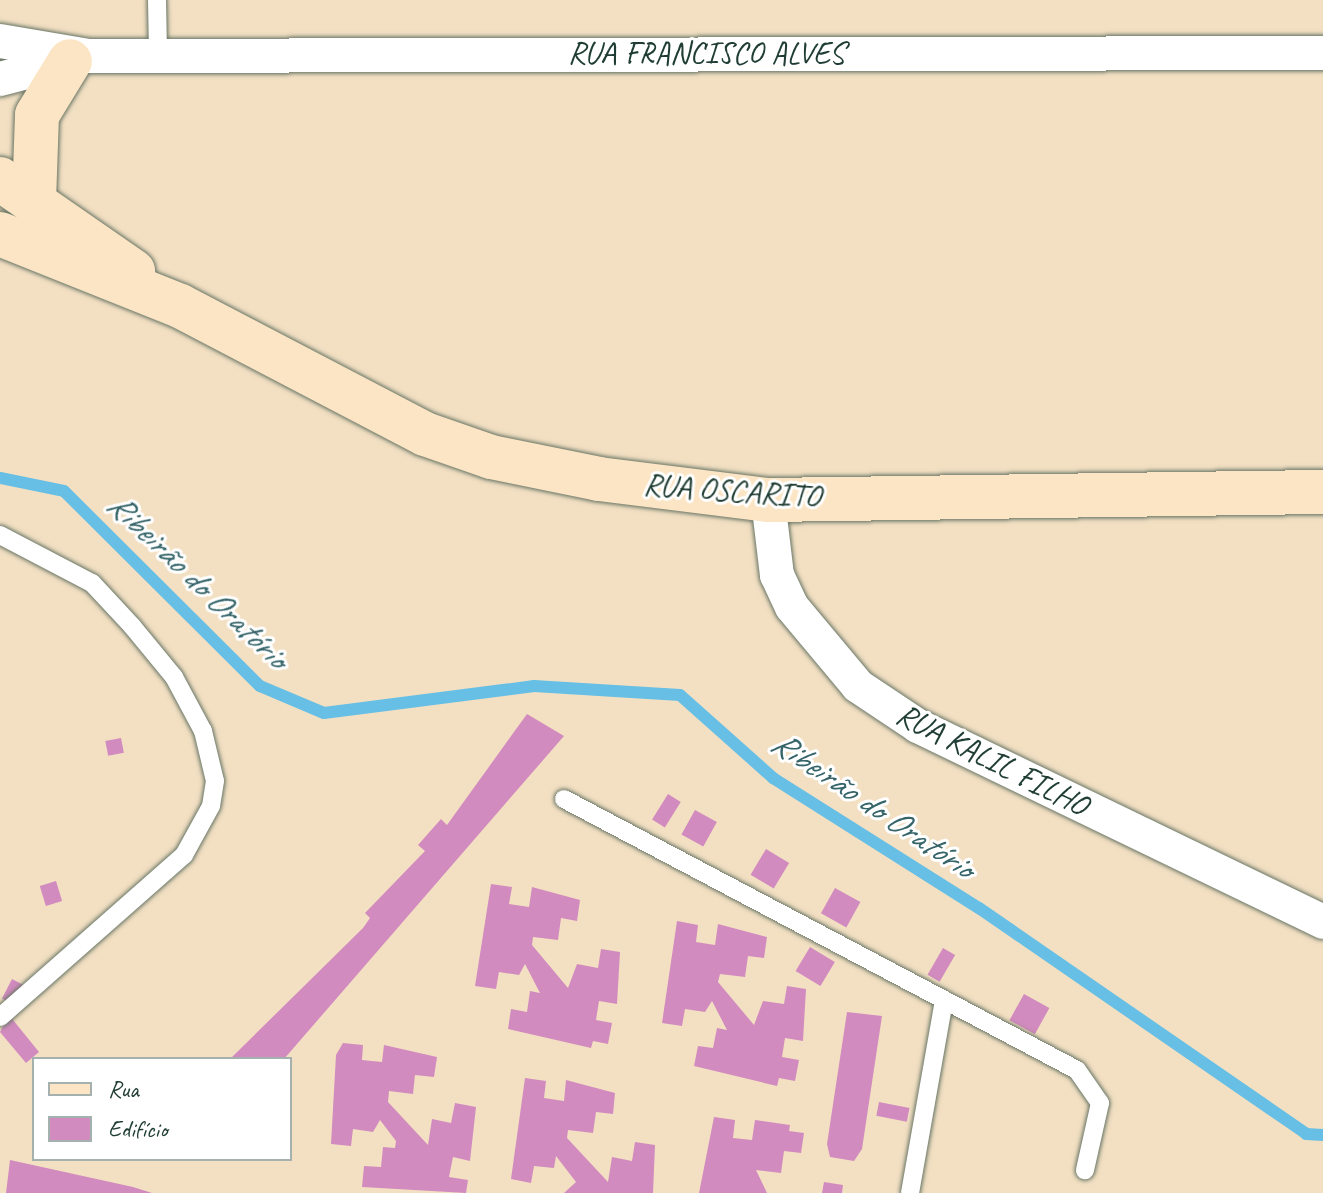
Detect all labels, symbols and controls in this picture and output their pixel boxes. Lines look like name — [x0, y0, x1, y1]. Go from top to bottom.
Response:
street label: RUA FRANCISCO ALVES — [568, 34, 844, 72]
street label: RUA OSCARITO — [642, 466, 822, 516]
water label: Ribeirão do Oratório — [99, 484, 297, 676]
street label: RUA KALIL FILHO — [890, 695, 1094, 825]
water label: Ribeirão do Oratório — [764, 721, 982, 887]
legend — [32, 1057, 292, 1161]
text: Rua — [108, 1074, 139, 1104]
text: Edifício — [108, 1114, 168, 1144]

